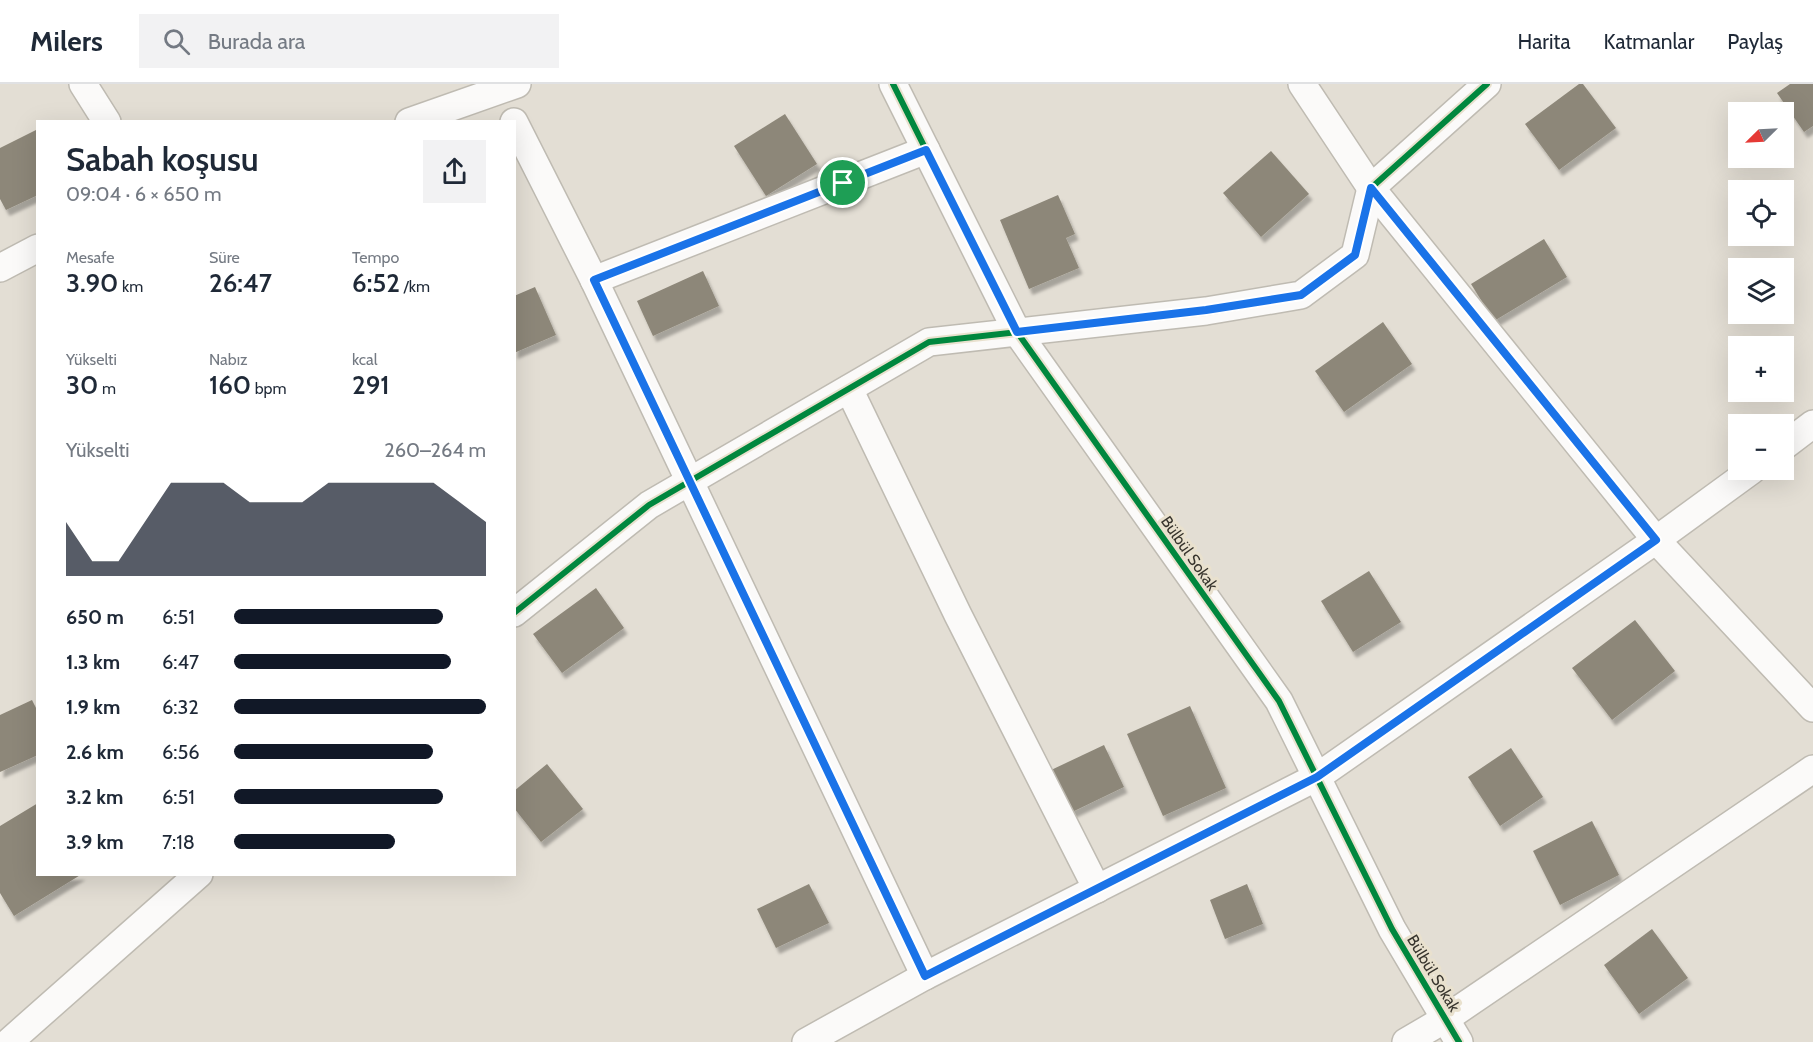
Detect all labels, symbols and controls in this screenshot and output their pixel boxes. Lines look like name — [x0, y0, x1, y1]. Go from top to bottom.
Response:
search box — [139, 14, 559, 68]
text: Milers — [30, 24, 103, 58]
icon: search — [160, 25, 193, 58]
text: Burada ara — [208, 28, 305, 55]
text: Harita — [1518, 29, 1571, 54]
text: Katmanlar — [1604, 29, 1694, 54]
text: Paylaş — [1727, 29, 1783, 54]
north arrow — [1728, 102, 1794, 168]
map controls — [1728, 102, 1794, 480]
text: Sabah koşusu — [66, 139, 259, 179]
button: share — [423, 140, 486, 203]
pin — [817, 157, 868, 208]
icon: arrive — [826, 166, 859, 199]
button: locate — [1728, 180, 1794, 246]
text: 09:04 · 6 × 650 m — [66, 182, 221, 206]
text: Mesafe — [66, 248, 115, 267]
text: Süre — [209, 248, 240, 267]
text: Tempo — [352, 248, 399, 267]
button: layers — [1728, 258, 1794, 324]
text: 3.90 — [66, 267, 118, 299]
text: 26:47 — [209, 267, 272, 299]
text: 6:52 — [352, 267, 400, 299]
text: km — [118, 277, 143, 296]
text: /km — [400, 277, 430, 296]
button: + — [1728, 336, 1794, 402]
text: Yükselti — [66, 350, 117, 369]
text: Nabız — [209, 350, 248, 369]
text: kcal — [352, 350, 378, 369]
text: 30 — [66, 369, 98, 401]
text: 160 — [209, 369, 251, 401]
text: 291 — [352, 369, 390, 401]
text: m — [98, 379, 116, 398]
text: bpm — [251, 379, 287, 398]
button: − — [1728, 414, 1794, 480]
text: Yükselti — [66, 438, 130, 462]
text: 260–264 m — [384, 438, 486, 462]
street label: Bülbül Sokak — [1157, 512, 1223, 595]
text: 650 m — [66, 605, 124, 629]
text: 6:51 — [162, 605, 195, 629]
text: 1.3 km — [66, 650, 120, 674]
text: 6:47 — [162, 650, 199, 674]
text: 1.9 km — [66, 695, 120, 719]
text: 6:32 — [162, 695, 199, 719]
text: 2.6 km — [66, 740, 124, 764]
text: 6:56 — [162, 740, 200, 764]
text: 3.2 km — [66, 785, 123, 809]
text: 6:51 — [162, 785, 195, 809]
text: 3.9 km — [66, 830, 124, 854]
text: 7:18 — [162, 830, 195, 854]
street label: Bülbül Sokak — [1403, 931, 1464, 1016]

